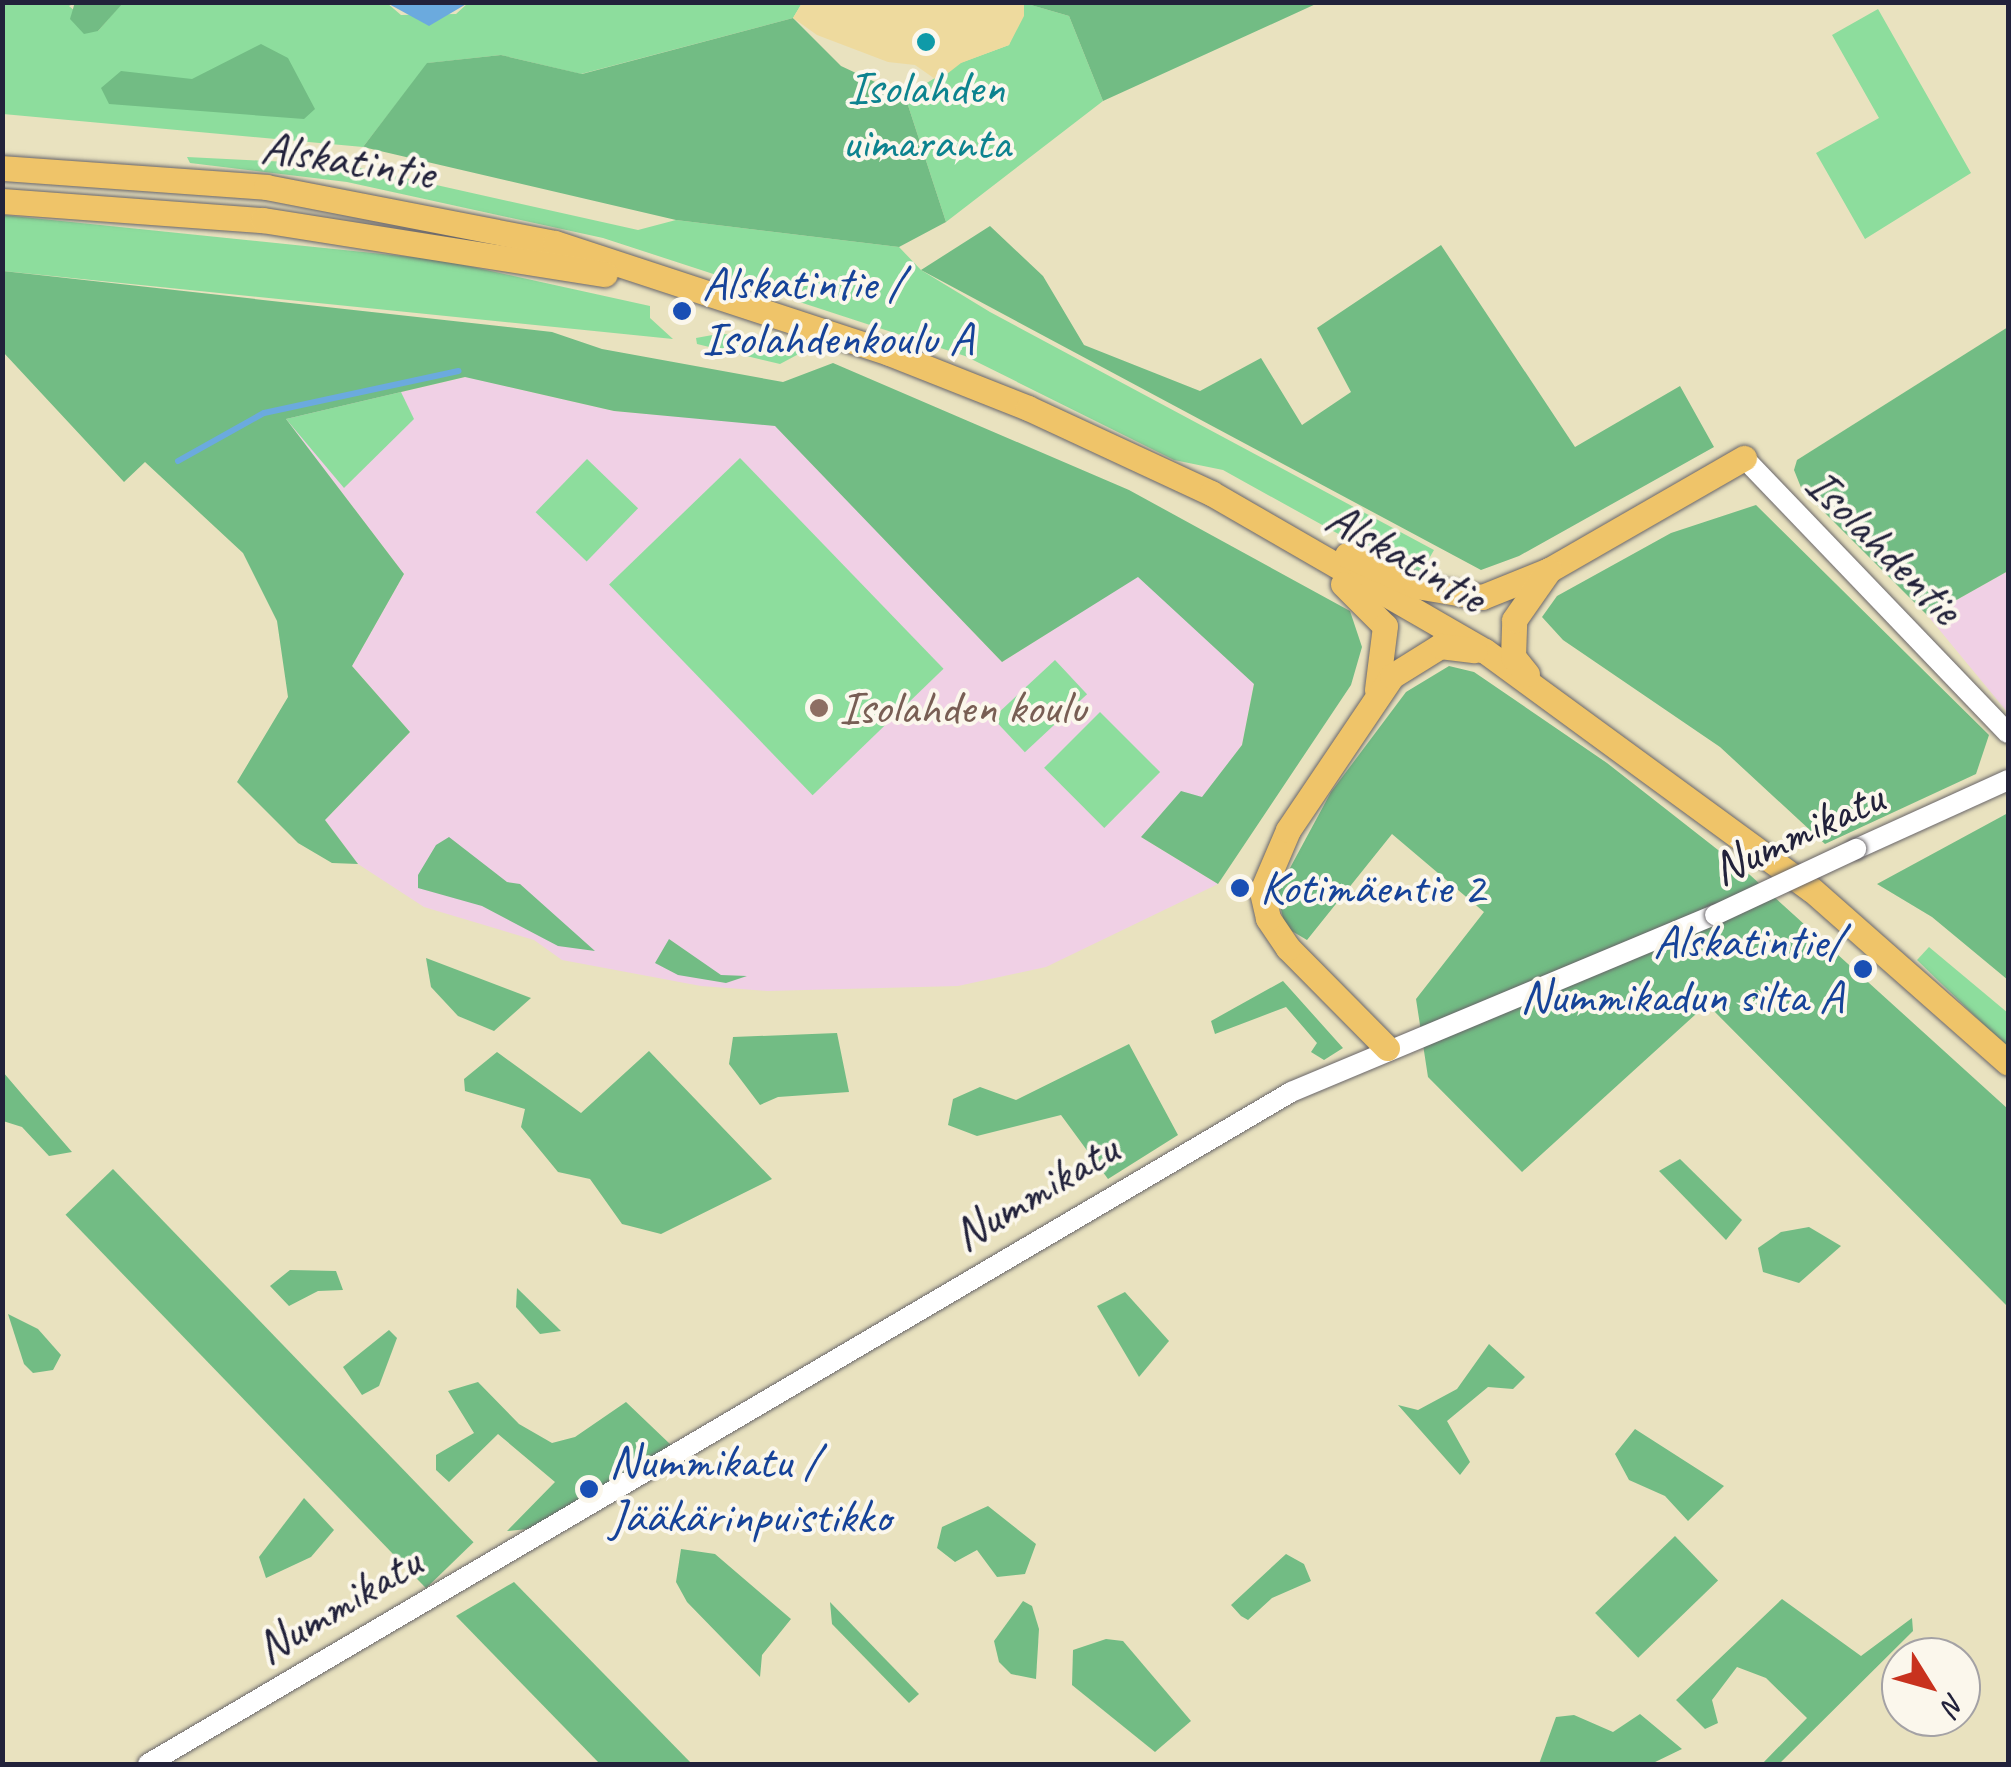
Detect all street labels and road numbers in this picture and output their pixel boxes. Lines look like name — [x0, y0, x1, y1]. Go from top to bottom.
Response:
street label: Alskatintie — [258, 118, 438, 202]
street label: Isolahdentie — [1794, 456, 1974, 636]
street label: Alskatintie — [1316, 489, 1496, 625]
street label: Nummikatu — [1702, 768, 1892, 898]
street label: Nummikatu — [942, 1120, 1128, 1264]
street label: Nummikatu — [245, 1533, 431, 1677]

